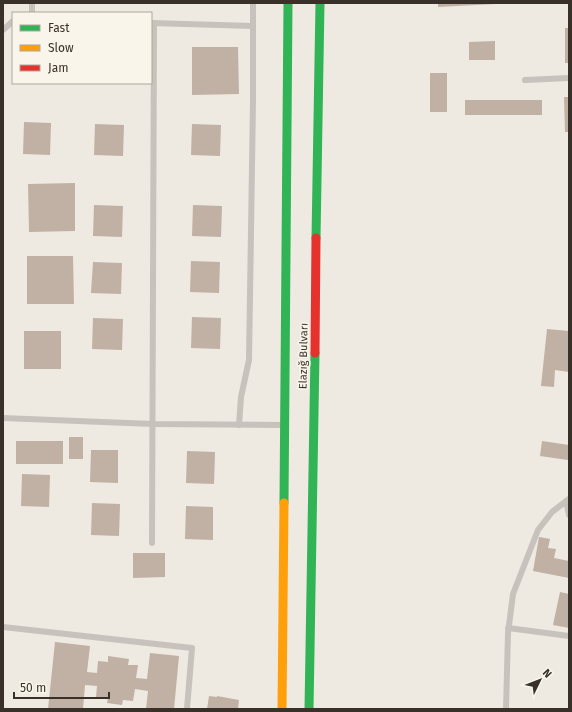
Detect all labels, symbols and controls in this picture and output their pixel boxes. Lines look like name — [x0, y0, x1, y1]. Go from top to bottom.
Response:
legend — [12, 12, 152, 84]
text: Fast — [48, 21, 70, 35]
text: Slow — [48, 41, 74, 55]
text: Jam — [48, 61, 68, 75]
street label: Elazığ Bulvarı — [296, 323, 311, 389]
north arrow — [520, 660, 560, 700]
text: N — [540, 666, 554, 681]
scale bar — [14, 674, 109, 700]
text: 50 m — [20, 681, 46, 695]

